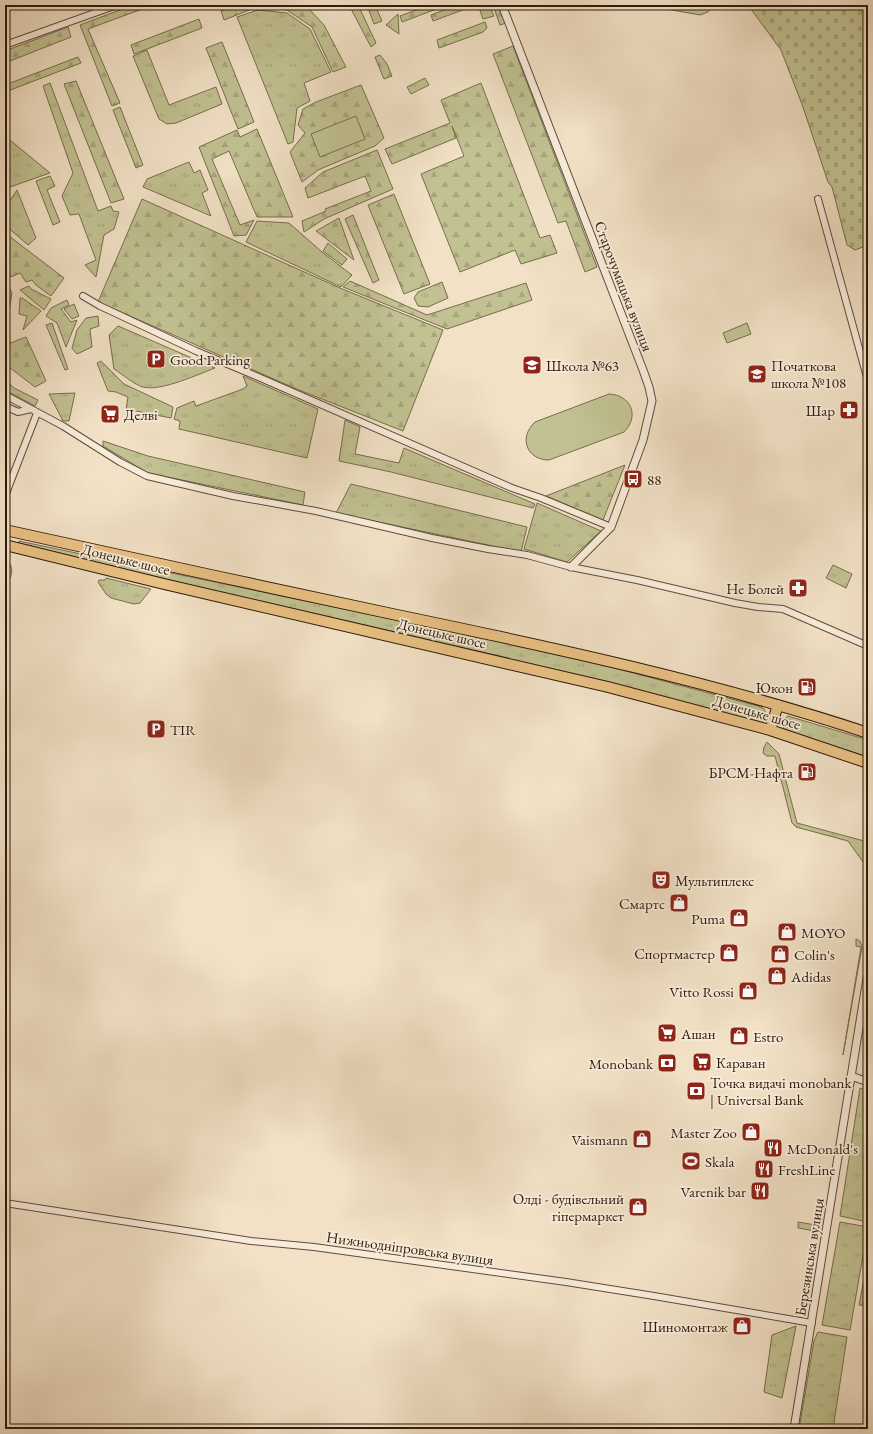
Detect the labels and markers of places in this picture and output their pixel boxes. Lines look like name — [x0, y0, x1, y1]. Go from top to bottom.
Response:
parking icon: Good Parking — [145, 348, 167, 370]
place label: Good Parking — [170, 350, 251, 369]
school or university icon: Школа №63 — [521, 354, 543, 376]
place label: Школа №63 — [546, 356, 619, 375]
place label: Початкова школа №108 — [771, 356, 846, 392]
school or university icon: Початкова школа №108 — [746, 363, 768, 385]
pharmacy icon: Шар — [838, 399, 860, 421]
place label: Шар — [806, 401, 835, 420]
supermarket icon: Делві — [99, 403, 121, 425]
place label: Делві — [124, 405, 158, 424]
bus stop icon: 88 — [622, 468, 644, 490]
place label: 88 — [647, 470, 661, 489]
pharmacy icon: Не Болей — [787, 577, 809, 599]
place label: Не Болей — [726, 579, 784, 598]
fuel station icon: Юкон — [796, 676, 818, 698]
place label: Юкон — [755, 678, 793, 697]
parking icon: TIR — [145, 718, 167, 740]
place label: TIR — [170, 720, 196, 739]
fuel station icon: БРСМ-Нафта — [796, 761, 818, 783]
place label: БРСМ-Нафта — [709, 763, 793, 782]
theatre icon: Мультиплекс — [650, 869, 672, 891]
place label: Мультиплекс — [675, 871, 754, 890]
shop icon: Смартс — [668, 892, 690, 914]
place label: Смартс — [619, 894, 665, 913]
shop icon: Puma — [728, 907, 750, 929]
place label: Puma — [691, 909, 725, 928]
shop icon: MOYO — [776, 921, 798, 943]
place label: MOYO — [801, 923, 845, 942]
shop icon: Спортмастер — [718, 942, 740, 964]
shop icon: Colin's — [769, 943, 791, 965]
place label: Спортмастер — [634, 944, 715, 963]
place label: Colin's — [794, 945, 835, 964]
shop icon: Adidas — [766, 965, 788, 987]
place label: Adidas — [790, 967, 831, 986]
shop icon: Vitto Rossi — [737, 980, 759, 1002]
place label: Vitto Rossi — [669, 982, 734, 1001]
supermarket icon: Ашан — [656, 1022, 678, 1044]
place label: Ашан — [680, 1024, 716, 1043]
shop icon: Estro — [728, 1025, 750, 1047]
place label: Estro — [753, 1027, 783, 1046]
supermarket icon: Караван — [691, 1051, 713, 1073]
bank icon: Monobank — [656, 1052, 678, 1074]
place label: Караван — [716, 1053, 766, 1072]
place label: Monobank — [589, 1054, 654, 1073]
place label: Точка видачі monobank | Universal Bank — [710, 1073, 853, 1110]
bank icon: Точка видачі monobank | Universal Bank — [685, 1080, 707, 1102]
shop icon: Master Zoo — [740, 1121, 762, 1143]
place label: Master Zoo — [670, 1123, 737, 1142]
shop icon: Vaismann — [631, 1128, 653, 1150]
place label: Vaismann — [571, 1130, 628, 1149]
restaurant icon: McDonald's — [762, 1137, 784, 1159]
place label: McDonald's — [787, 1139, 858, 1158]
sports icon: Skala — [680, 1150, 702, 1172]
place label: Skala — [705, 1152, 735, 1171]
restaurant icon: FreshLine — [753, 1158, 775, 1180]
place label: FreshLine — [778, 1160, 835, 1179]
restaurant icon: Varenik bar — [749, 1180, 771, 1202]
place label: Varenik bar — [681, 1182, 746, 1201]
place label: Олді - будівельний гіпермаркет — [513, 1189, 624, 1225]
shop icon: Олді - будівельний гіпермаркет — [627, 1196, 649, 1218]
shop icon: Шиномонтаж — [731, 1315, 753, 1337]
place label: Шиномонтаж — [642, 1317, 728, 1336]

